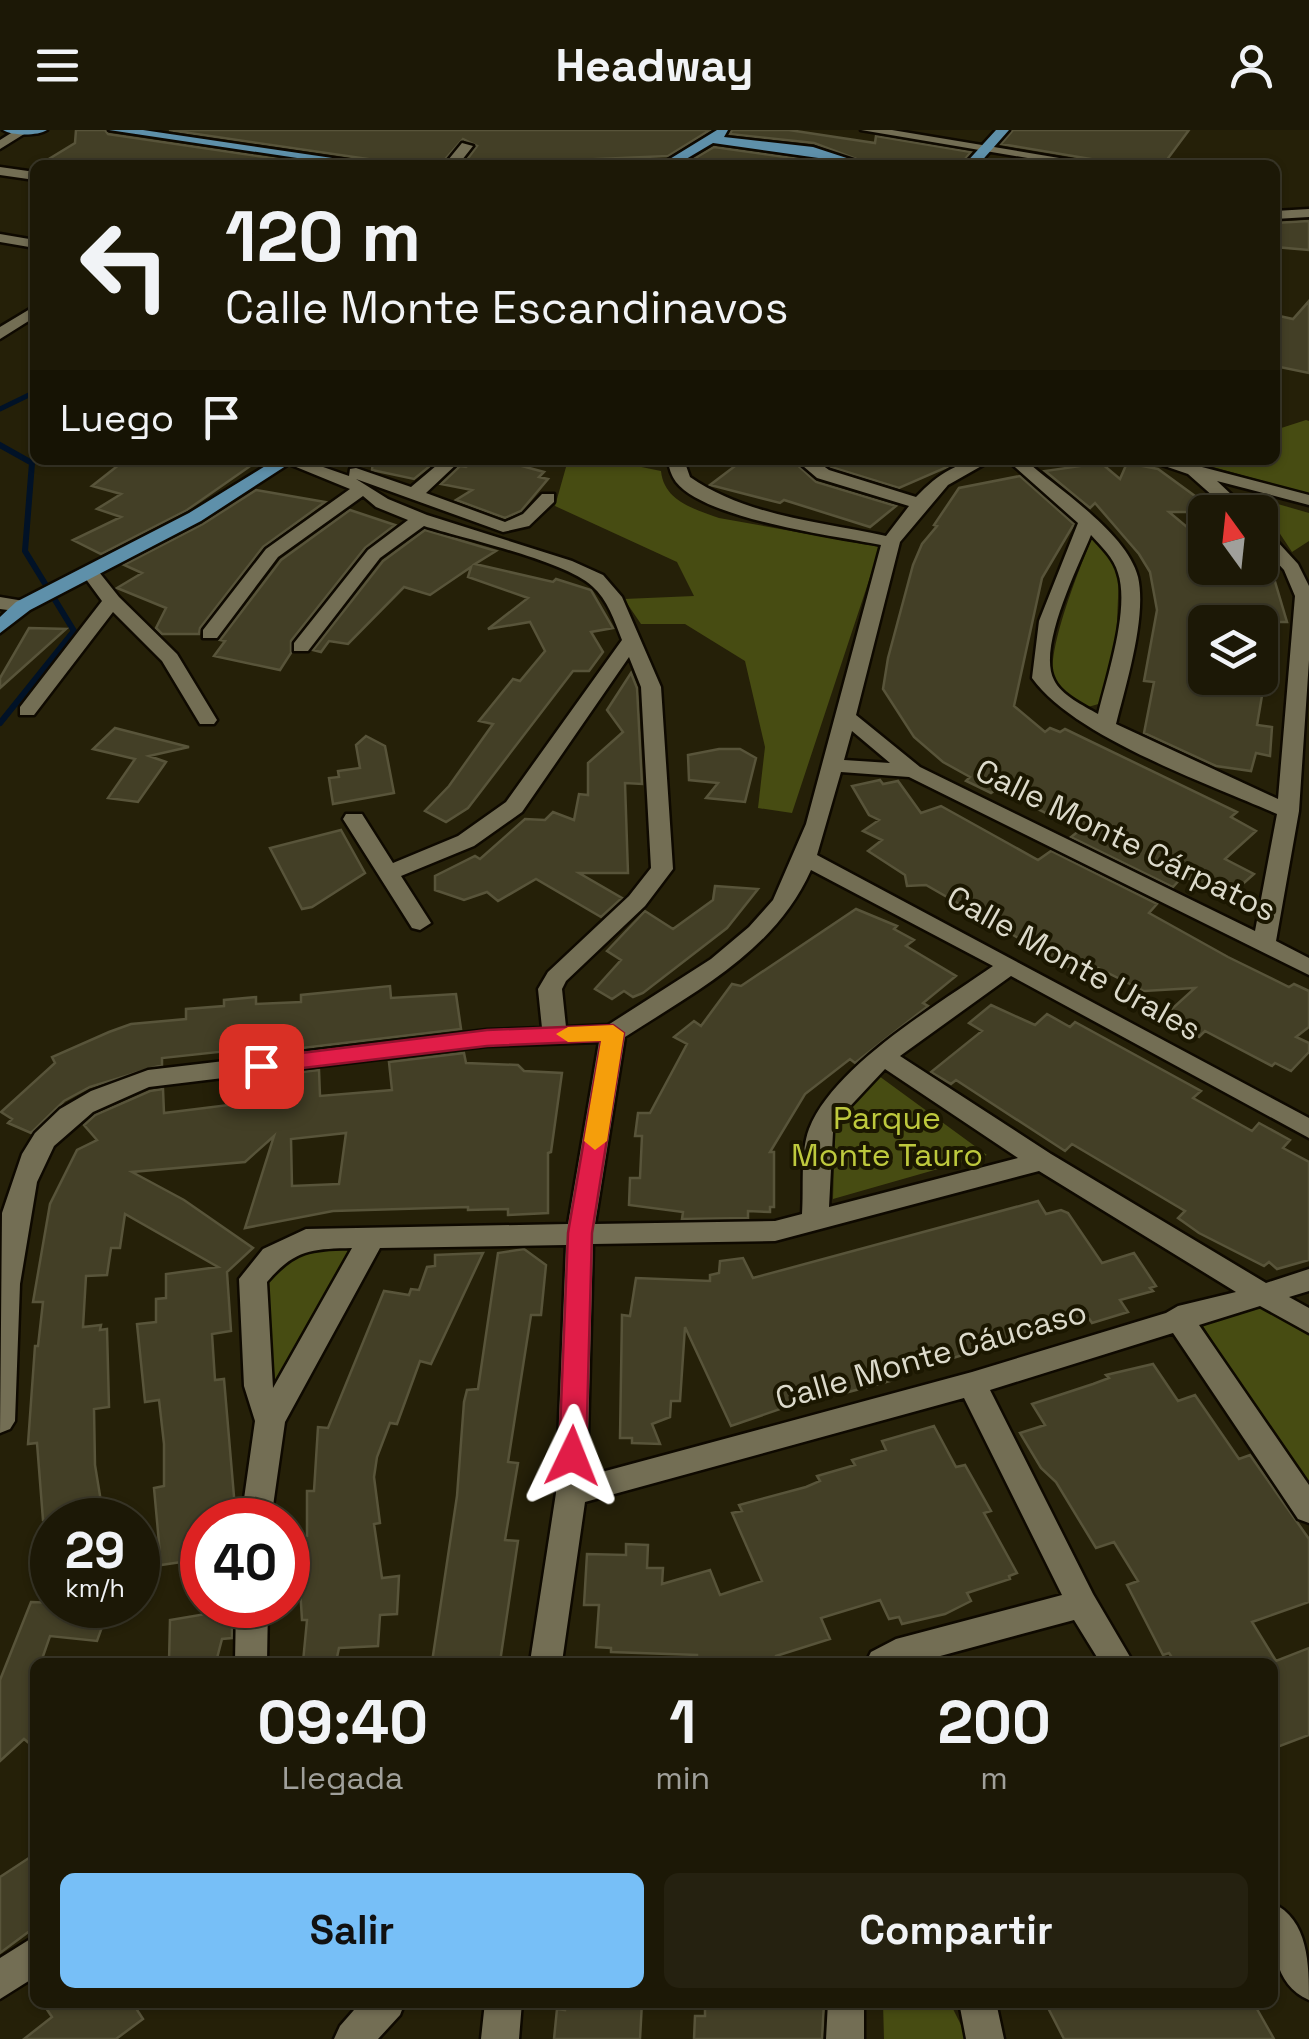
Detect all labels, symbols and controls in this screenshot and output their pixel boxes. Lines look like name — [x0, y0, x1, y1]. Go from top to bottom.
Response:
text: Headway — [555, 37, 754, 94]
icon: menu — [30, 38, 85, 93]
icon: person — [1224, 38, 1279, 93]
text: 120 m — [225, 192, 421, 281]
icon: left — [60, 200, 190, 330]
text: Calle Monte Escandinavos — [225, 279, 788, 336]
icon: arrive — [194, 390, 249, 445]
text: Luego — [60, 394, 174, 442]
north arrow — [1188, 495, 1278, 585]
map controls — [1188, 495, 1278, 695]
button: layers — [1188, 605, 1278, 695]
street label: Calle Monte Cárpatos — [969, 750, 1283, 930]
street label: Calle Monte Urales — [940, 877, 1208, 1049]
pin — [219, 1024, 304, 1109]
icon: arrive — [234, 1039, 289, 1094]
park label: Parque Monte Tauro — [791, 1098, 983, 1175]
street label: Calle Monte Cáucaso — [771, 1291, 1091, 1419]
position arrow — [520, 1404, 624, 1508]
speed limit sign: 40 — [180, 1498, 310, 1628]
text: 29 — [65, 1519, 125, 1583]
text: km/h — [65, 1572, 125, 1604]
text: 09:40 — [257, 1684, 428, 1761]
text: 1 — [669, 1684, 696, 1761]
text: 200 — [937, 1684, 1051, 1761]
text: Llegada — [282, 1758, 404, 1798]
text: min — [655, 1758, 710, 1798]
text: m — [980, 1758, 1008, 1798]
button: Salir — [60, 1873, 644, 1988]
button: Compartir — [664, 1873, 1248, 1988]

